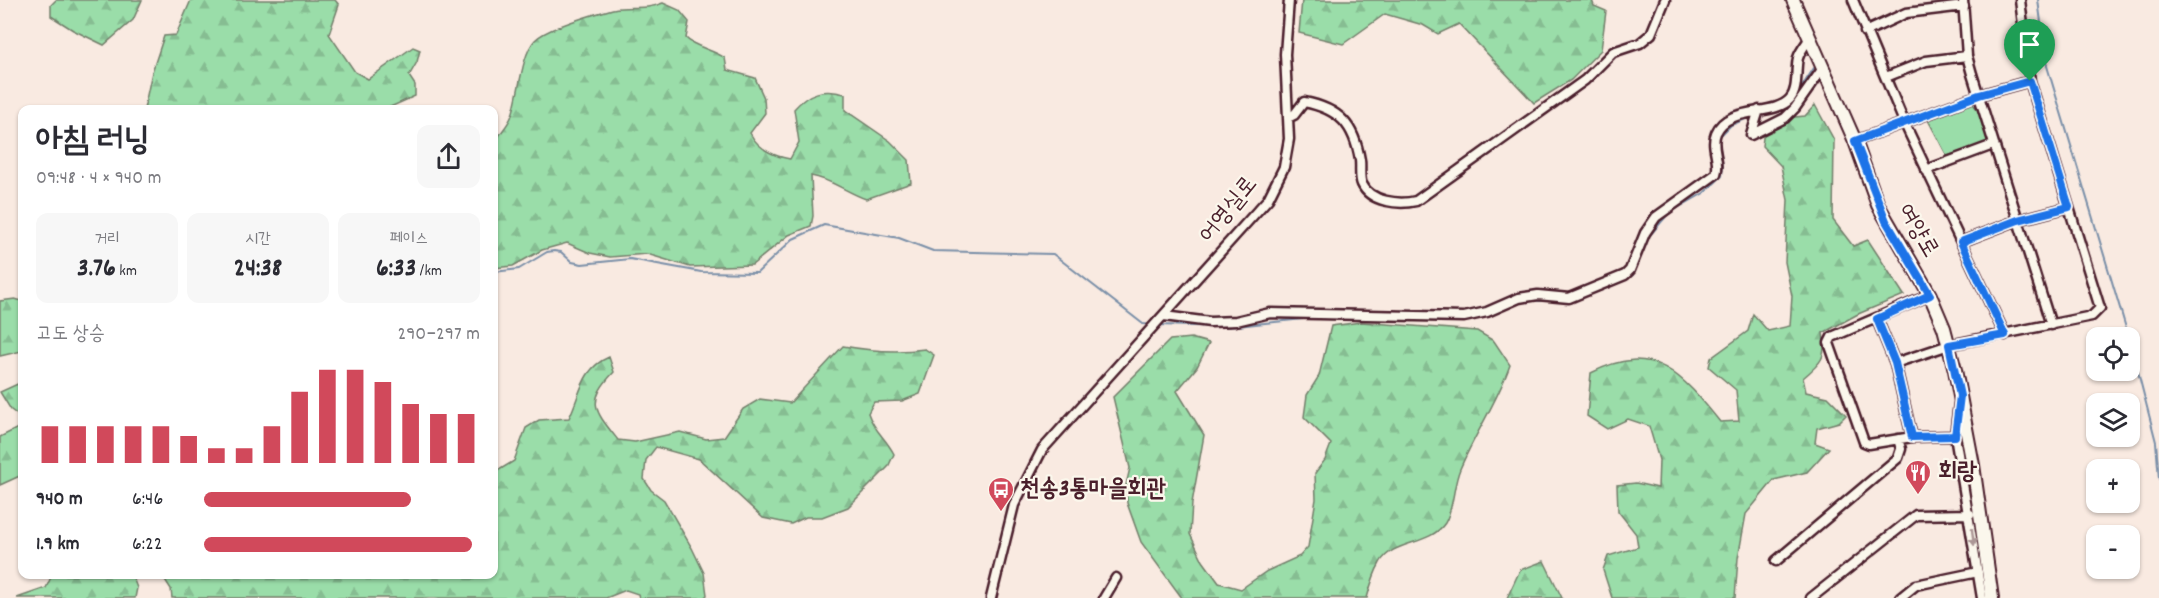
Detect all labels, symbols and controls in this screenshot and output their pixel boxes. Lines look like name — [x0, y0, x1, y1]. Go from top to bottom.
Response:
pin — [2004, 19, 2055, 81]
icon: arrive — [2013, 28, 2046, 61]
text: 아침 러닝 — [36, 119, 150, 166]
button: share — [417, 125, 480, 188]
text: 09:48 · 4 × 940 m — [36, 165, 161, 193]
street label: 어영실로 — [1191, 169, 1267, 251]
street label: 여양로 — [1888, 197, 1946, 265]
text: 거리 — [94, 228, 120, 251]
text: 시간 — [245, 228, 271, 251]
text: 페이스 — [390, 228, 428, 251]
text: 3.76 — [77, 251, 116, 288]
text: 24:38 — [234, 251, 282, 288]
text: 6:33 — [376, 251, 416, 288]
text: km — [116, 260, 137, 283]
text: /km — [416, 260, 442, 283]
text: 고도 상승 — [36, 321, 105, 349]
text: 290–297 m — [397, 321, 480, 349]
map controls — [2086, 327, 2140, 579]
button: locate — [2086, 327, 2140, 381]
button: layers — [2086, 393, 2140, 447]
place label: 회랑 — [1938, 456, 1977, 490]
restaurant icon: 회랑 — [1903, 458, 1933, 496]
button: + — [2086, 459, 2140, 513]
place label: 천송3통마을회관 — [1020, 473, 1167, 507]
bus stop icon: 천송3통마을회관 — [986, 475, 1016, 513]
text: 940 m — [36, 486, 83, 514]
text: 6:46 — [132, 486, 163, 514]
button: − — [2086, 525, 2140, 579]
one-way arrow — [1968, 527, 1977, 546]
text: 1.9 km — [36, 531, 79, 559]
text: 6:22 — [132, 531, 163, 559]

